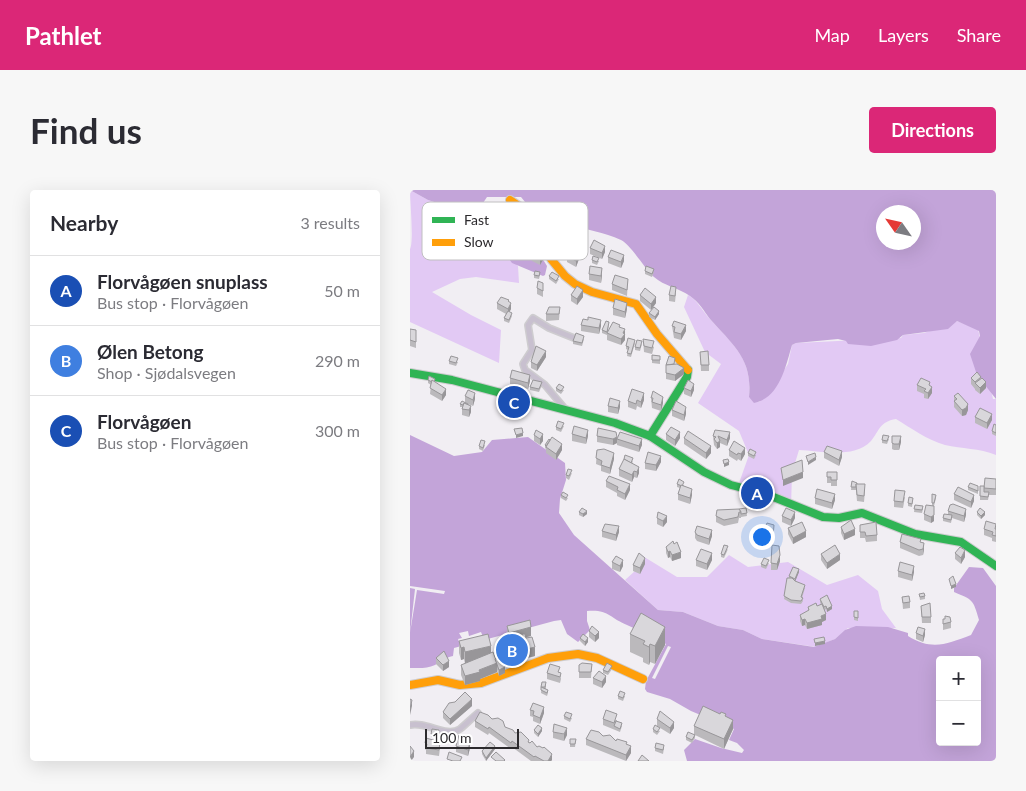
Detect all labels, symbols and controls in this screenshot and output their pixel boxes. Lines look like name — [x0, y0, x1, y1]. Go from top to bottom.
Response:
text: Pathlet — [25, 21, 102, 50]
text: Map — [814, 24, 850, 46]
text: Layers — [878, 24, 929, 46]
text: Share — [957, 24, 1001, 46]
button: Directions — [869, 107, 996, 153]
text: Find us — [30, 109, 142, 151]
legend — [422, 202, 588, 260]
north arrow — [876, 205, 921, 250]
text: Nearby — [50, 210, 118, 235]
text: Fast — [464, 211, 489, 228]
text: 3 results — [300, 213, 360, 232]
text: Slow — [464, 233, 494, 250]
text: Florvågøen snuplass — [97, 270, 268, 293]
text: A — [60, 281, 72, 300]
text: 50 m — [324, 281, 360, 300]
text: Bus stop · Florvågøen — [97, 293, 248, 312]
text: Ølen Betong — [97, 340, 204, 363]
text: B — [61, 351, 71, 370]
text: 290 m — [315, 351, 360, 370]
text: Shop · Sjødalsvegen — [97, 363, 236, 382]
pin: C — [498, 383, 530, 421]
text: Florvågøen — [97, 410, 191, 433]
text: C — [61, 421, 71, 440]
text: 300 m — [315, 421, 360, 440]
text: Bus stop · Florvågøen — [97, 433, 248, 452]
pin: A — [741, 474, 773, 512]
your location — [749, 524, 775, 550]
pin: B — [496, 631, 528, 669]
map controls — [936, 656, 981, 746]
button: + — [936, 656, 981, 701]
button: − — [936, 701, 981, 746]
scale bar — [425, 726, 519, 749]
text: 100 m — [432, 729, 471, 746]

